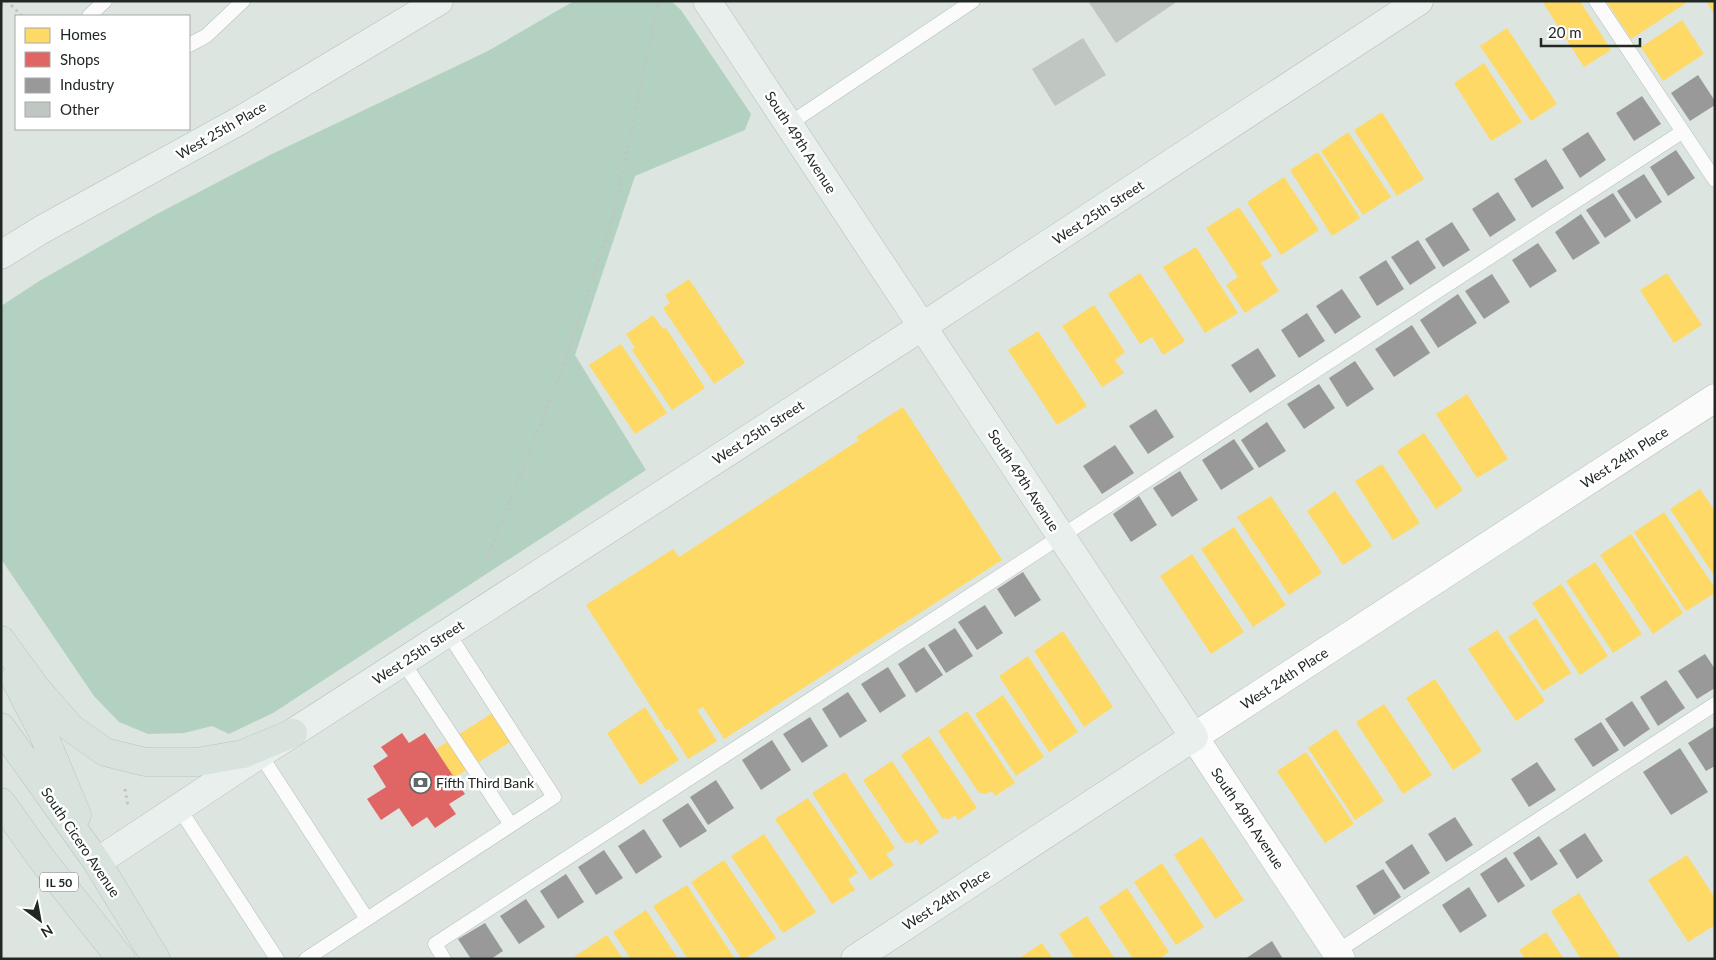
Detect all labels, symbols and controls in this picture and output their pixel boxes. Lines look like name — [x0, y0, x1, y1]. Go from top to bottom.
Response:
legend — [15, 15, 190, 130]
scale bar — [1541, 15, 1640, 47]
text: 20 m — [1548, 23, 1582, 41]
text: Homes — [60, 25, 106, 43]
text: Shops — [60, 50, 100, 68]
text: Industry — [60, 75, 115, 93]
street label: South 49th Avenue — [762, 88, 840, 196]
street label: West 25th Place — [173, 97, 269, 163]
text: Other — [60, 100, 100, 118]
street label: West 25th Street — [1049, 176, 1147, 248]
street label: West 25th Street — [709, 396, 807, 468]
street label: West 24th Place — [1577, 422, 1671, 492]
street label: South 49th Avenue — [985, 426, 1063, 534]
street label: West 25th Street — [369, 616, 467, 688]
street label: West 24th Place — [1237, 643, 1331, 713]
street label: South 49th Avenue — [1208, 764, 1288, 872]
bank icon: Fifth Third Bank — [408, 770, 432, 794]
place label: Fifth Third Bank — [436, 774, 535, 791]
street label: South Cicero Avenue — [38, 784, 124, 900]
street label: West 24th Place — [899, 864, 993, 934]
road number: IL 50 — [40, 872, 78, 892]
north arrow — [15, 895, 65, 945]
text: N — [38, 921, 56, 942]

